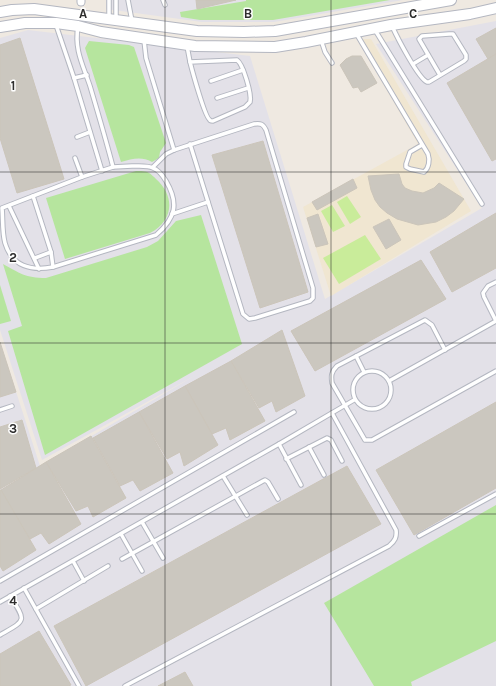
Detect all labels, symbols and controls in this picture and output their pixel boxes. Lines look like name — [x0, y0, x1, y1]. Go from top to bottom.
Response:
text: A — [79, 6, 87, 21]
text: B — [244, 6, 252, 21]
text: C — [409, 6, 417, 21]
text: 1 — [11, 78, 15, 93]
text: 2 — [9, 250, 17, 265]
text: 3 — [9, 421, 17, 436]
text: 4 — [9, 593, 17, 608]

